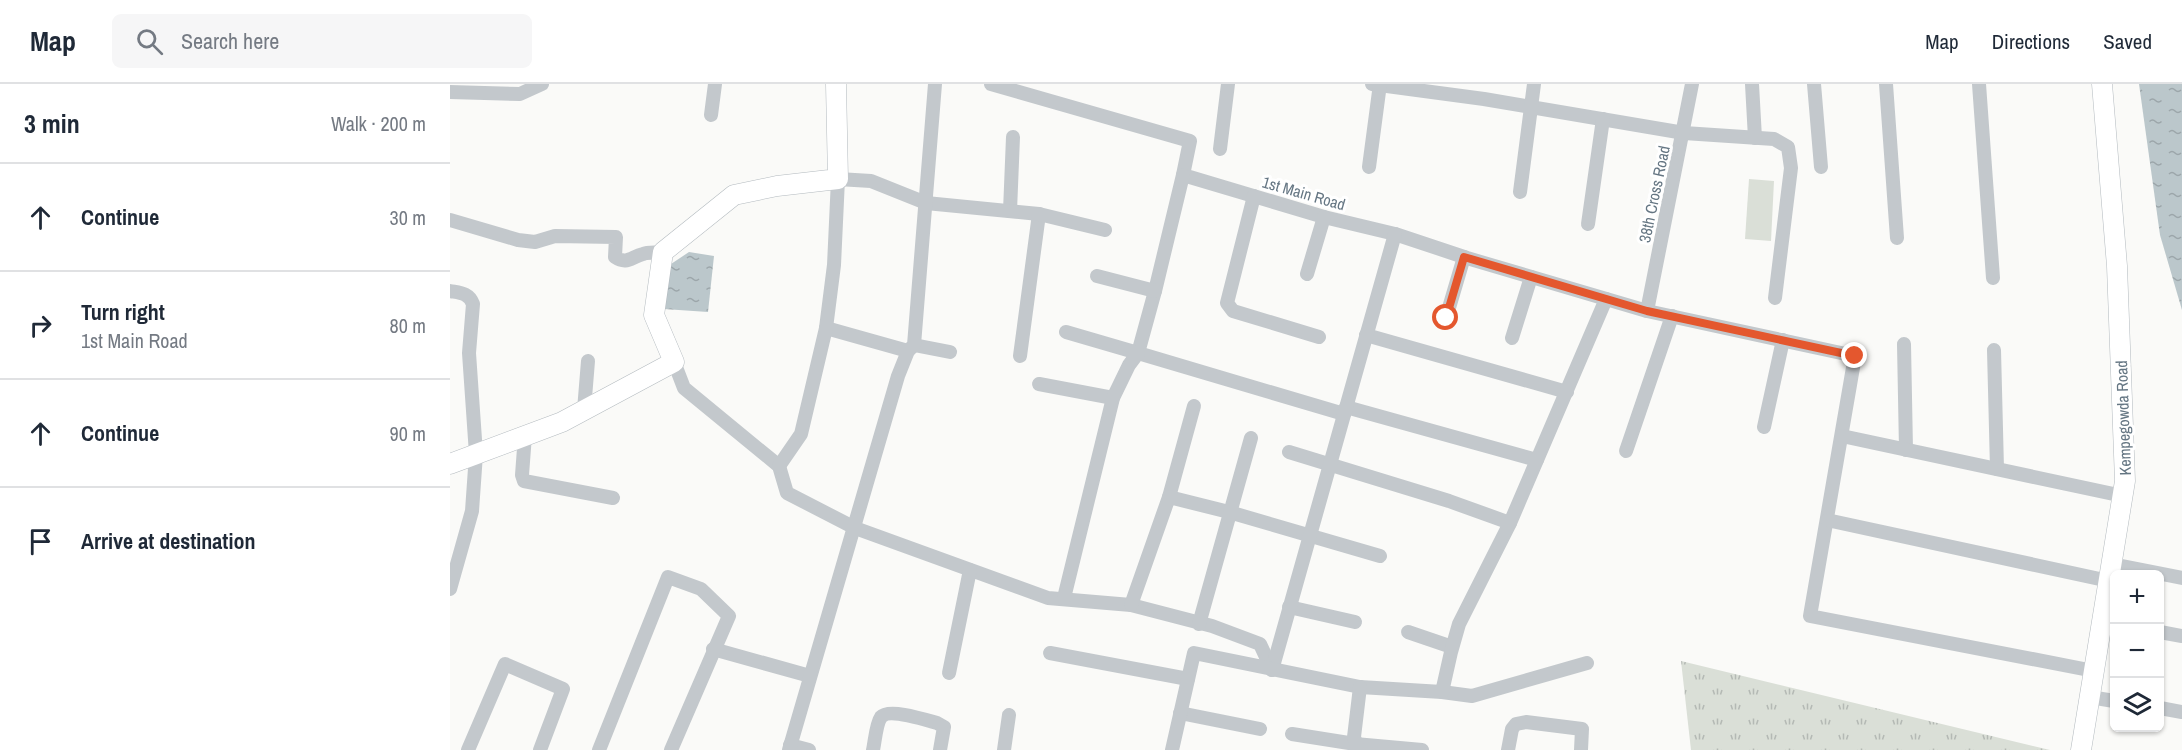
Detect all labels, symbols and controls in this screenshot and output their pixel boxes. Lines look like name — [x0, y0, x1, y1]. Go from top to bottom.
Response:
search box — [112, 14, 532, 68]
text: Map — [30, 22, 76, 60]
icon: search — [133, 25, 166, 58]
text: Search here — [181, 26, 279, 56]
text: Map — [1925, 27, 1959, 56]
text: Directions — [1992, 27, 2070, 56]
text: Saved — [2103, 27, 2152, 56]
text: 3 min — [24, 106, 80, 141]
text: Walk · 200 m — [331, 110, 426, 137]
street label: 38th Cross Road — [1633, 144, 1675, 244]
street label: 1st Main Road — [1260, 171, 1348, 215]
icon: ahead — [24, 201, 57, 234]
text: Continue — [81, 202, 159, 232]
text: 30 m — [390, 204, 426, 231]
text: Turn right — [81, 297, 165, 327]
route start — [1432, 304, 1458, 330]
icon: right — [24, 309, 57, 342]
text: 80 m — [390, 312, 426, 339]
text: 1st Main Road — [81, 327, 188, 354]
route end — [1841, 342, 1867, 368]
street label: Kempegowda Road — [2110, 360, 2136, 476]
icon: ahead — [24, 417, 57, 450]
text: Continue — [81, 418, 159, 448]
text: 90 m — [390, 420, 426, 447]
icon: arrive — [24, 525, 57, 558]
text: Arrive at destination — [81, 526, 255, 556]
map controls — [2110, 570, 2164, 732]
button: + — [2110, 570, 2164, 624]
button: − — [2110, 624, 2164, 678]
button: layers — [2110, 678, 2164, 732]

